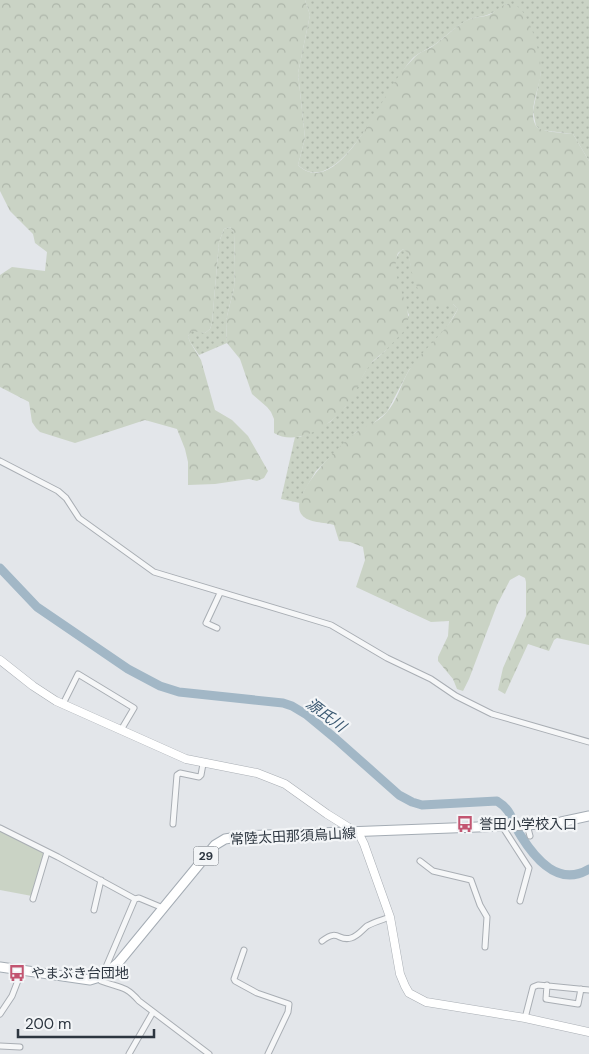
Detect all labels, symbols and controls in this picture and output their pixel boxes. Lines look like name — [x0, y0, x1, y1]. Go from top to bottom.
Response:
water label: 源氏川 — [302, 693, 352, 738]
bus stop icon: 誉田小学校入口 — [455, 814, 475, 834]
place label: 誉田小学校入口 — [479, 815, 577, 833]
street label: 常陸太田那須烏山線 — [230, 824, 356, 848]
road number: 29 — [194, 846, 218, 866]
bus stop icon: やまぶき台団地 — [7, 963, 27, 983]
place label: やまぶき台団地 — [31, 964, 129, 982]
scale bar — [18, 1006, 154, 1038]
text: 200 m — [25, 1014, 71, 1034]

